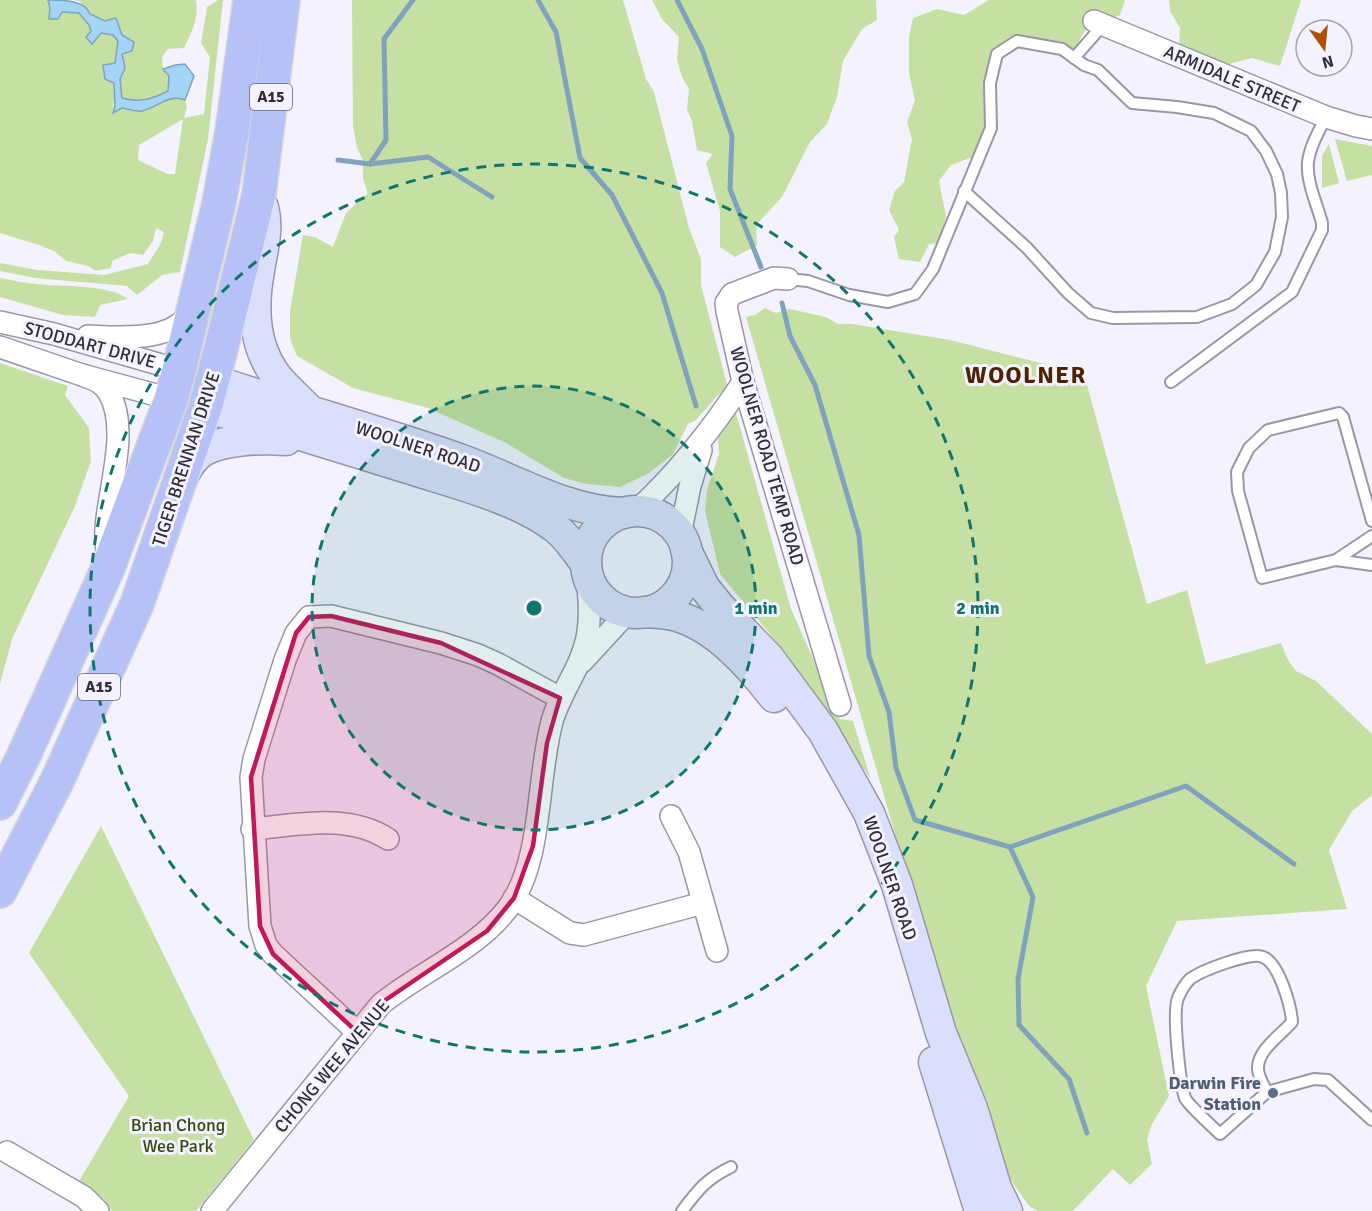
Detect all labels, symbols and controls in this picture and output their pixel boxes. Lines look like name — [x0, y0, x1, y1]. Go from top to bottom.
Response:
north arrow — [1294, 18, 1354, 78]
street label: ARMIDALE STREET — [1161, 40, 1304, 118]
text: N — [1320, 50, 1336, 73]
road number: A15 — [250, 84, 292, 110]
street label: STODDART DRIVE — [22, 317, 158, 373]
street label: WOOLNER ROAD TEMP ROAD — [725, 344, 809, 568]
district label: WOOLNER — [965, 360, 1087, 390]
street label: TIGER BRENNAN DRIVE — [147, 369, 225, 549]
street label: WOOLNER ROAD — [353, 416, 483, 478]
text: 1 min — [734, 597, 778, 619]
text: 2 min — [956, 597, 1000, 619]
centre of rings — [524, 598, 544, 618]
road number: A15 — [78, 674, 120, 700]
street label: WOOLNER ROAD — [858, 813, 922, 943]
street label: CHONG WEE AVENUE — [270, 995, 394, 1137]
place label: Darwin Fire Station — [1168, 1072, 1261, 1115]
marker: Darwin Fire Station — [1266, 1086, 1280, 1100]
park label: Brian Chong Wee Park — [131, 1114, 225, 1157]

